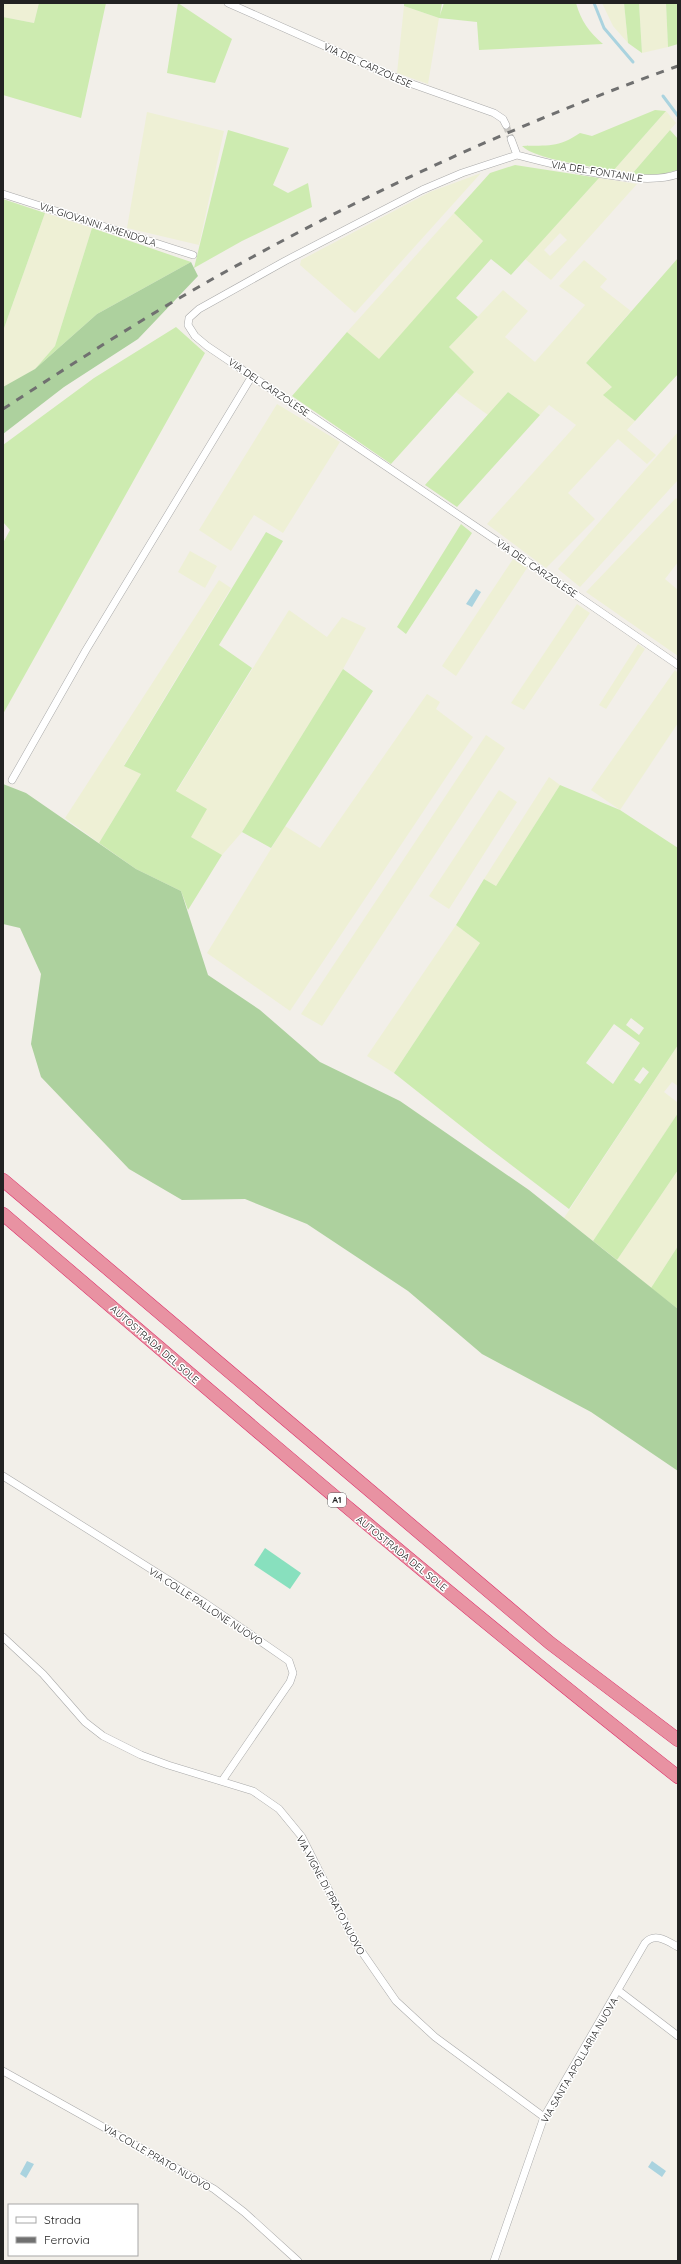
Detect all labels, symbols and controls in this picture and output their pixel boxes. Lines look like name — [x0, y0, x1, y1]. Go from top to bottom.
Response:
street label: VIA DEL CARZOLESE — [322, 40, 414, 91]
street label: VIA DEL FONTANILE — [550, 158, 644, 185]
street label: VIA GIOVANNI AMENDOLA — [38, 199, 158, 250]
street label: VIA DEL CARZOLESE — [226, 355, 312, 420]
street label: VIA DEL CARZOLESE — [494, 536, 580, 601]
street label: AUTOSTRADA DEL SOLE — [108, 1302, 202, 1387]
road number: A1 — [328, 1493, 346, 1507]
street label: AUTOSTRADA DEL SOLE — [354, 1513, 450, 1594]
street label: VIA COLLE PALLONE NUOVO — [146, 1565, 266, 1648]
street label: VIA VIGNE DI PRATO NUOVO — [293, 1833, 368, 1958]
street label: VIA SANTA APOLLARIA NUOVA — [538, 1995, 621, 2125]
street label: VIA COLLE PRATO NUOVO — [100, 2121, 213, 2194]
legend — [8, 2204, 138, 2256]
text: Strada — [44, 2212, 81, 2227]
text: Ferrovia — [44, 2232, 90, 2247]

